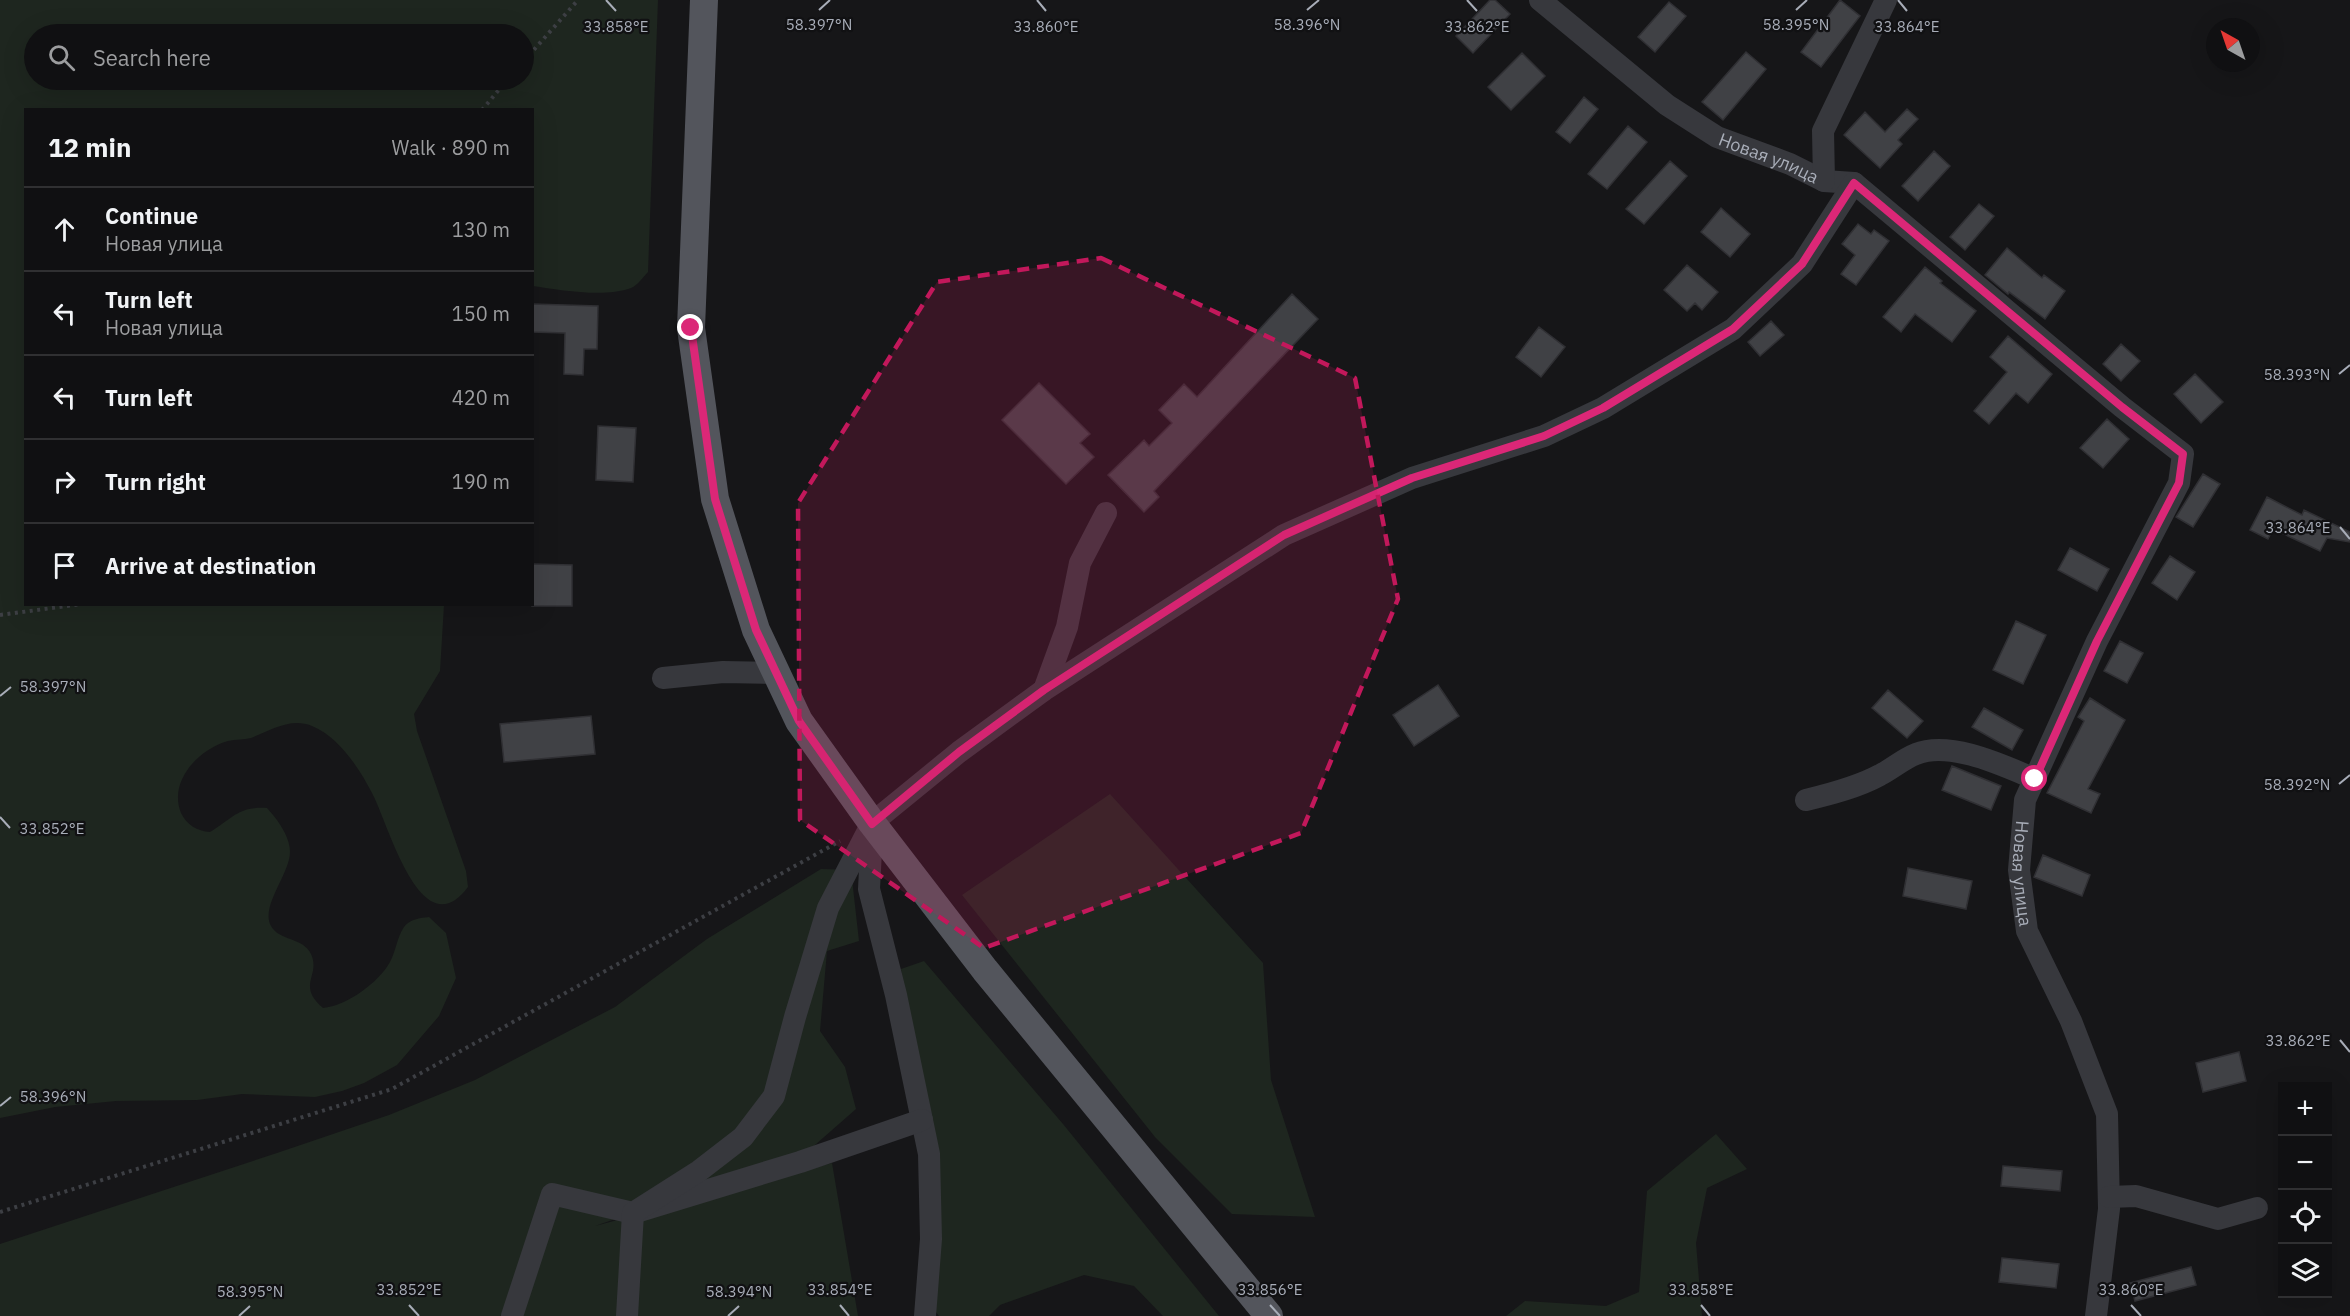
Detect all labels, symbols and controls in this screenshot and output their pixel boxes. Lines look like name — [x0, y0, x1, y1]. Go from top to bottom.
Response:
text: 58.397°N — [786, 15, 852, 34]
text: 58.396°N — [1274, 15, 1340, 34]
text: 58.395°N — [1763, 15, 1829, 34]
text: 33.858°E — [584, 17, 648, 36]
text: 33.860°E — [1014, 17, 1078, 36]
text: 33.862°E — [1445, 17, 1509, 36]
text: 33.864°E — [1875, 17, 1939, 36]
north arrow — [2206, 18, 2260, 72]
search box — [24, 24, 534, 90]
icon: search — [45, 41, 78, 74]
text: Search here — [93, 43, 211, 72]
street label: Новая улица — [1716, 127, 1823, 188]
text: 12 min — [48, 130, 132, 164]
text: Walk · 890 m — [392, 134, 510, 161]
text: Continue — [105, 201, 198, 230]
icon: ahead — [48, 213, 81, 246]
text: 130 m — [452, 216, 510, 243]
text: Новая улица — [105, 230, 223, 257]
text: Turn left — [105, 285, 193, 314]
icon: left — [48, 297, 81, 330]
text: 150 m — [452, 300, 510, 327]
text: Новая улица — [105, 314, 223, 341]
route end — [677, 314, 703, 340]
text: 58.393°N — [2264, 365, 2330, 384]
icon: left — [48, 381, 81, 414]
text: Turn left — [105, 383, 193, 412]
text: 420 m — [452, 384, 510, 411]
icon: right — [48, 465, 81, 498]
text: Turn right — [105, 467, 206, 496]
text: 190 m — [452, 468, 510, 495]
text: 33.864°E — [2266, 518, 2330, 537]
icon: arrive — [48, 549, 81, 582]
text: Arrive at destination — [105, 551, 316, 580]
text: 58.397°N — [20, 677, 86, 696]
route start — [2021, 765, 2047, 791]
text: 58.392°N — [2264, 775, 2330, 794]
text: 33.852°E — [20, 819, 84, 838]
street label: Новая улица — [2007, 820, 2038, 928]
text: 33.862°E — [2266, 1031, 2330, 1050]
map controls — [2278, 1082, 2332, 1298]
button: + — [2278, 1082, 2332, 1136]
text: 58.396°N — [20, 1087, 86, 1106]
button: − — [2278, 1136, 2332, 1190]
button: locate — [2278, 1190, 2332, 1244]
button: layers — [2278, 1244, 2332, 1298]
text: 33.852°E — [377, 1280, 441, 1299]
text: 33.854°E — [808, 1280, 872, 1299]
text: 33.856°E — [1238, 1280, 1302, 1299]
text: 33.858°E — [1669, 1280, 1733, 1299]
text: 33.860°E — [2099, 1280, 2163, 1299]
text: 58.395°N — [217, 1282, 283, 1301]
text: 58.394°N — [706, 1282, 772, 1301]

